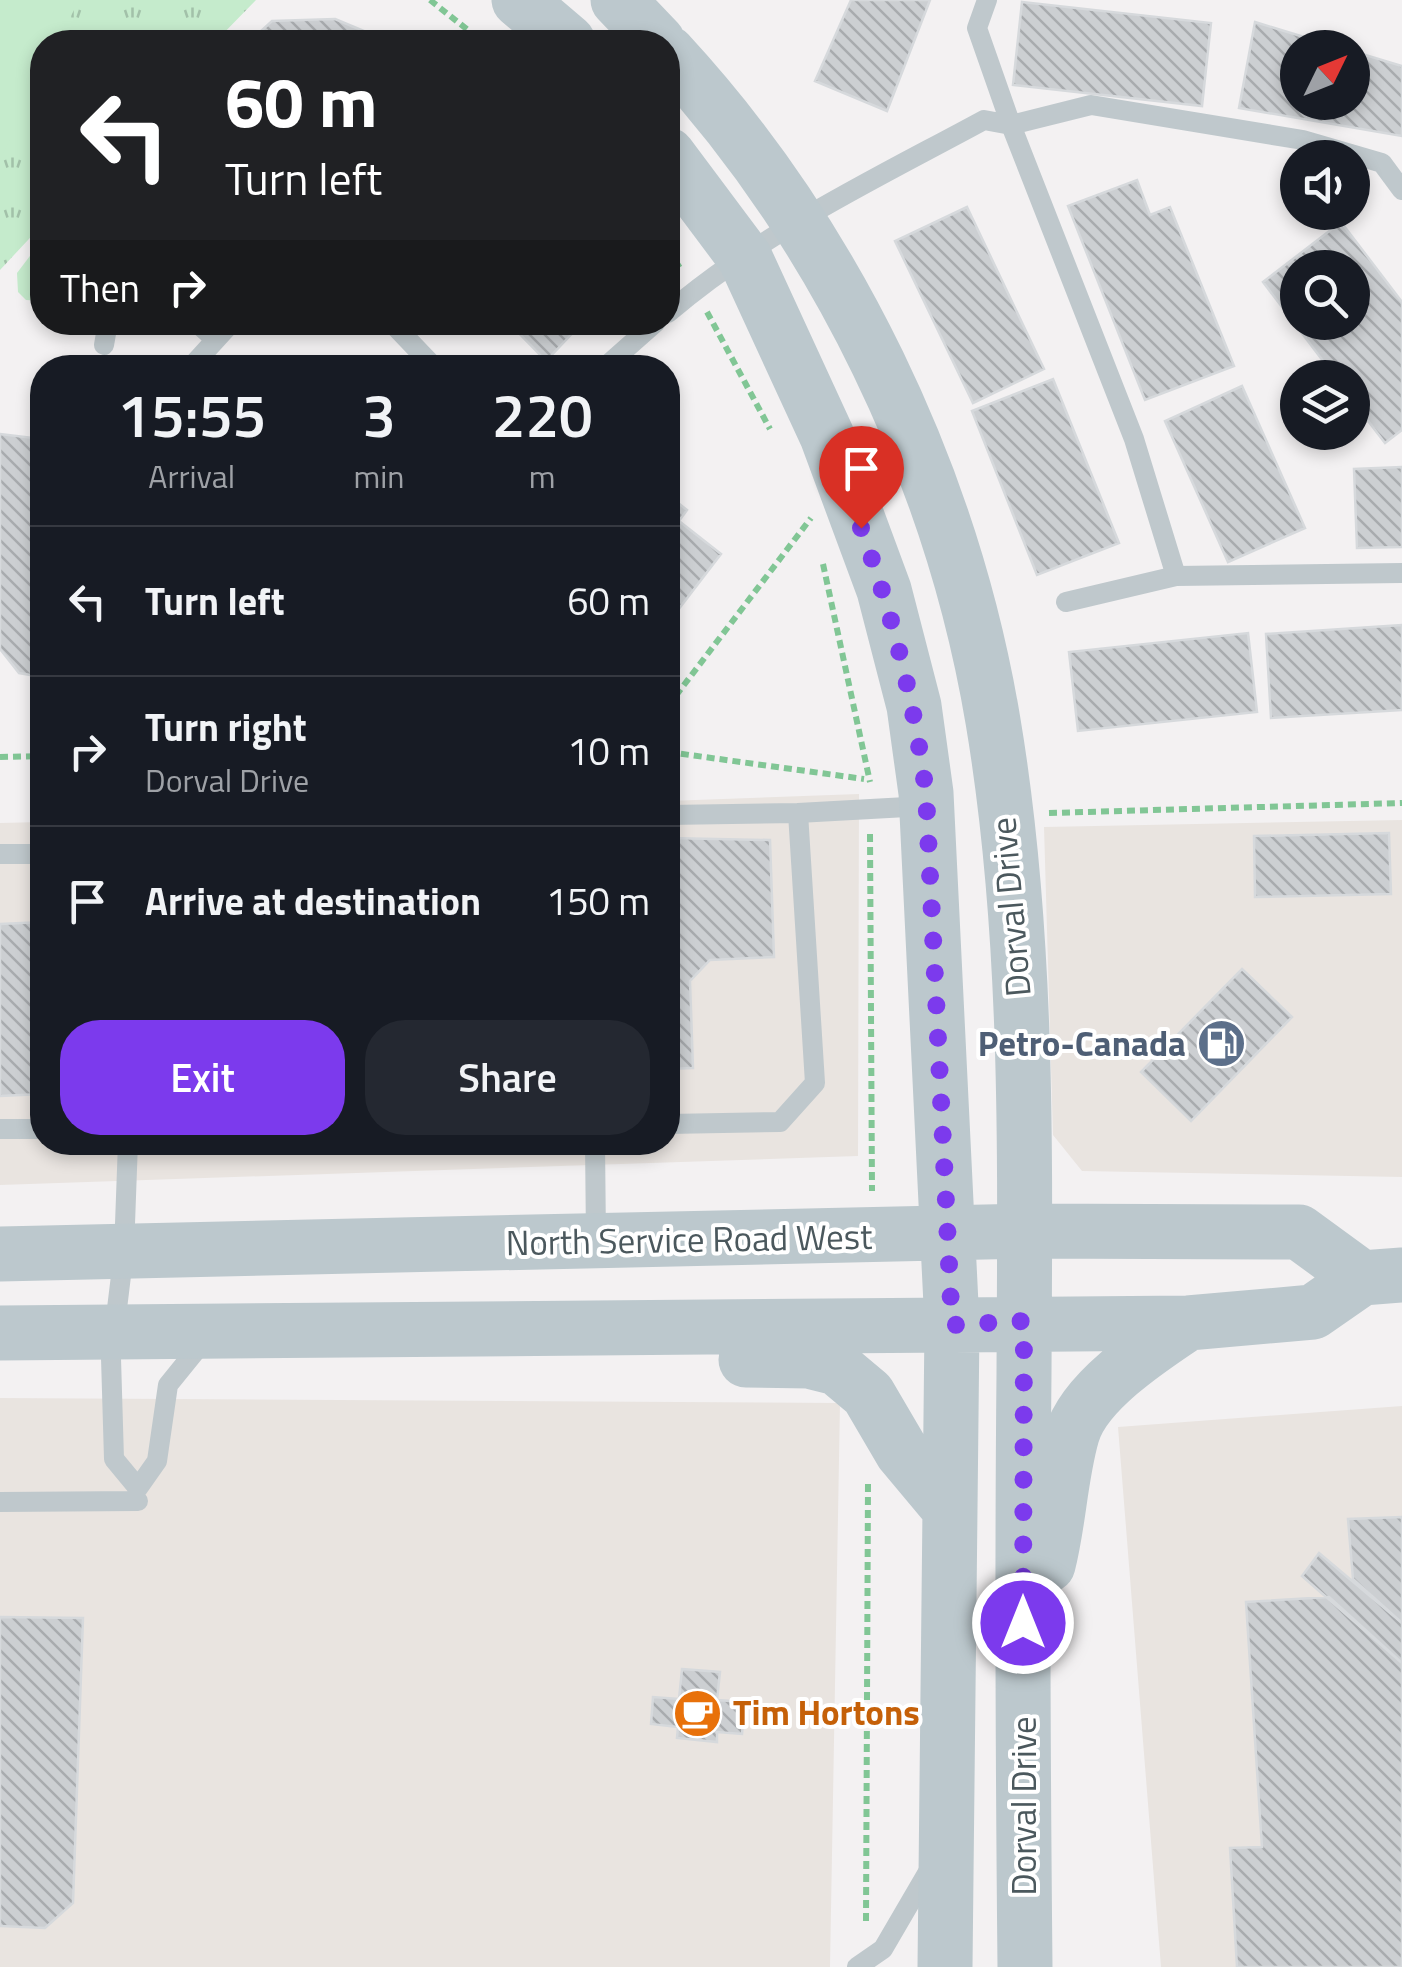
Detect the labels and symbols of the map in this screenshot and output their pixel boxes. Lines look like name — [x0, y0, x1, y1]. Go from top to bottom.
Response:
north arrow — [1280, 30, 1370, 120]
pin — [819, 426, 904, 529]
street label: Dorval Drive — [975, 815, 1045, 999]
place label: Petro-Canada — [978, 1016, 1186, 1070]
fuel station icon: Petro-Canada — [1195, 1018, 1247, 1070]
street label: North Service Road West — [505, 1209, 873, 1269]
position arrow — [971, 1571, 1075, 1675]
place label: Tim Hortons — [733, 1685, 920, 1739]
cafe icon: Tim Hortons — [672, 1687, 724, 1739]
street label: Dorval Drive — [996, 1716, 1050, 1896]

